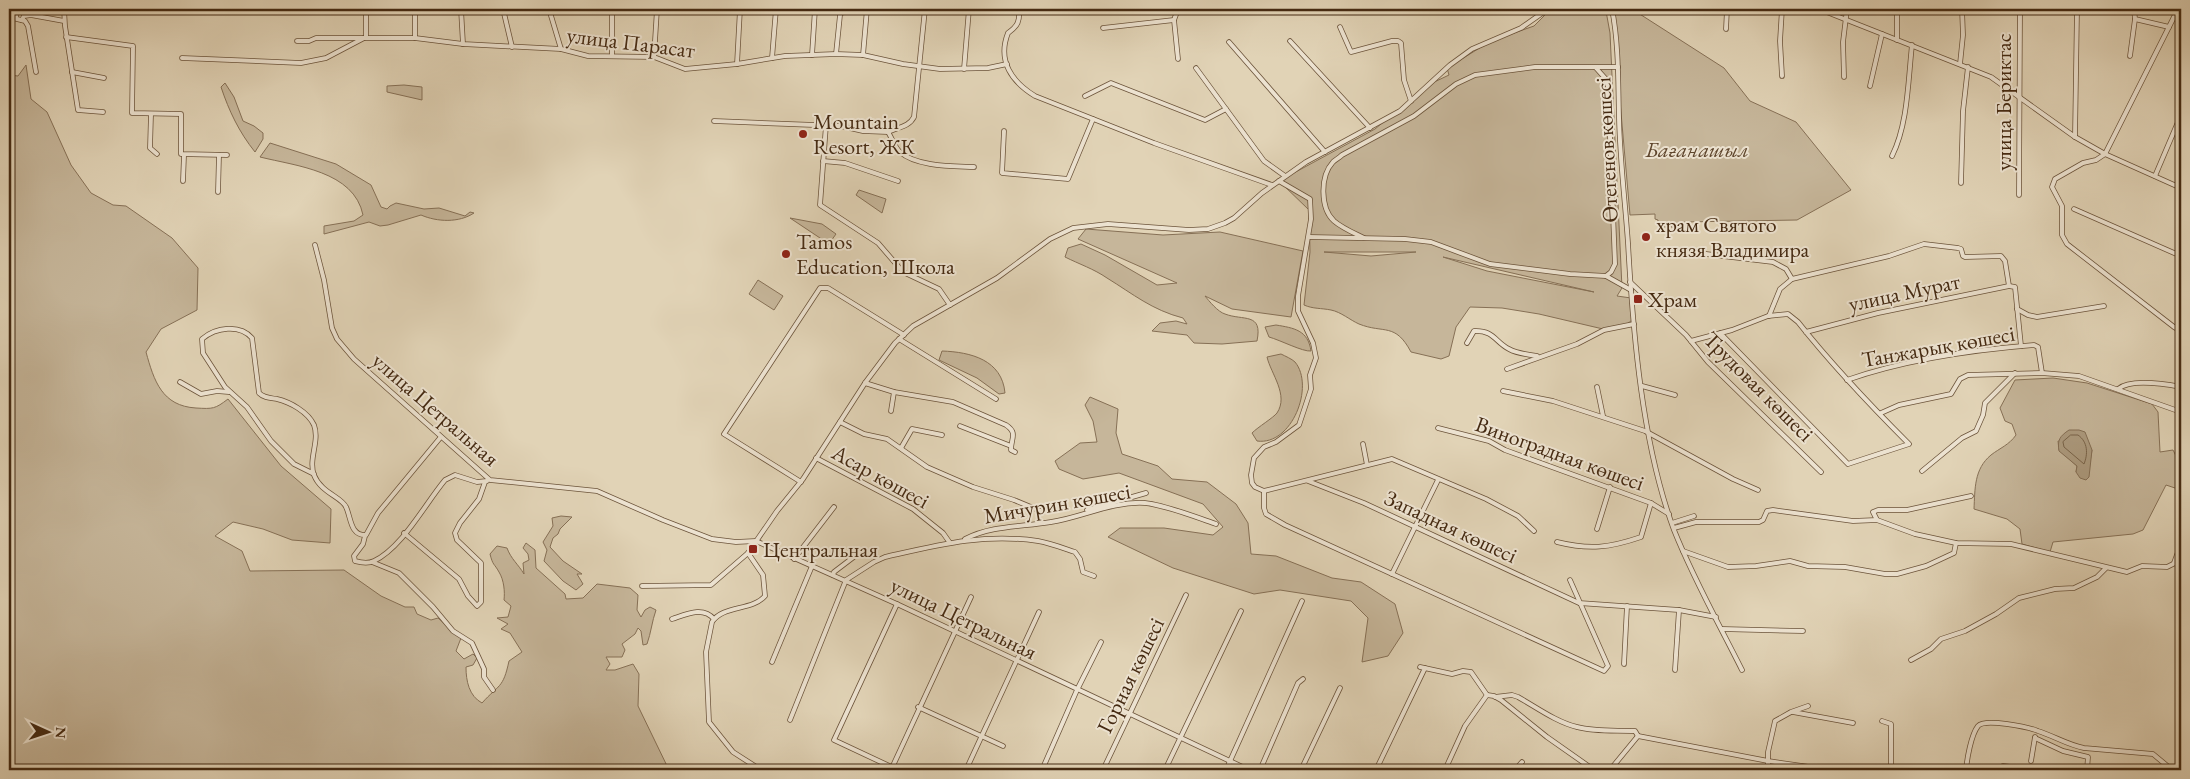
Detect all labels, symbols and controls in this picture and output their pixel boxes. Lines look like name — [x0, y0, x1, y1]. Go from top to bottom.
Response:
street label: улица Парасат — [565, 20, 697, 65]
street label: улица Бериктас — [1989, 33, 2018, 171]
street label: Өтегенов көшесі — [1588, 76, 1625, 224]
place label: Mountain Resort, ЖК — [813, 107, 916, 161]
marker: Mountain Resort, ЖК — [797, 128, 809, 140]
park label: Бағанашыл — [1644, 135, 1749, 164]
place label: храм Святого князя Владимира — [1656, 210, 1810, 264]
place label: Tamos Education, Школа — [796, 227, 955, 281]
marker: храм Святого князя Владимира — [1640, 231, 1652, 243]
marker: Tamos Education, Школа — [780, 248, 792, 260]
street label: улица Мурат — [1846, 267, 1962, 318]
place label: Храм — [1647, 285, 1697, 314]
marker: Храм — [1632, 293, 1644, 305]
street label: Танжарық көшесі — [1859, 319, 2017, 374]
street label: Трудовая көшесі — [1697, 325, 1820, 448]
street label: улица Цетральная — [366, 346, 505, 473]
street label: Виноградная көшесі — [1471, 409, 1648, 498]
street label: Асар көшесі — [826, 437, 935, 515]
street label: Мичурин көшесі — [981, 476, 1133, 531]
street label: Западная көшесі — [1380, 483, 1522, 570]
place label: Центральная — [763, 535, 878, 564]
marker: Центральная — [747, 543, 759, 555]
street label: улица Цетральная — [886, 570, 1042, 666]
street label: Горная көшесі — [1090, 613, 1171, 738]
north arrow — [22, 706, 72, 756]
text: N — [52, 727, 70, 739]

